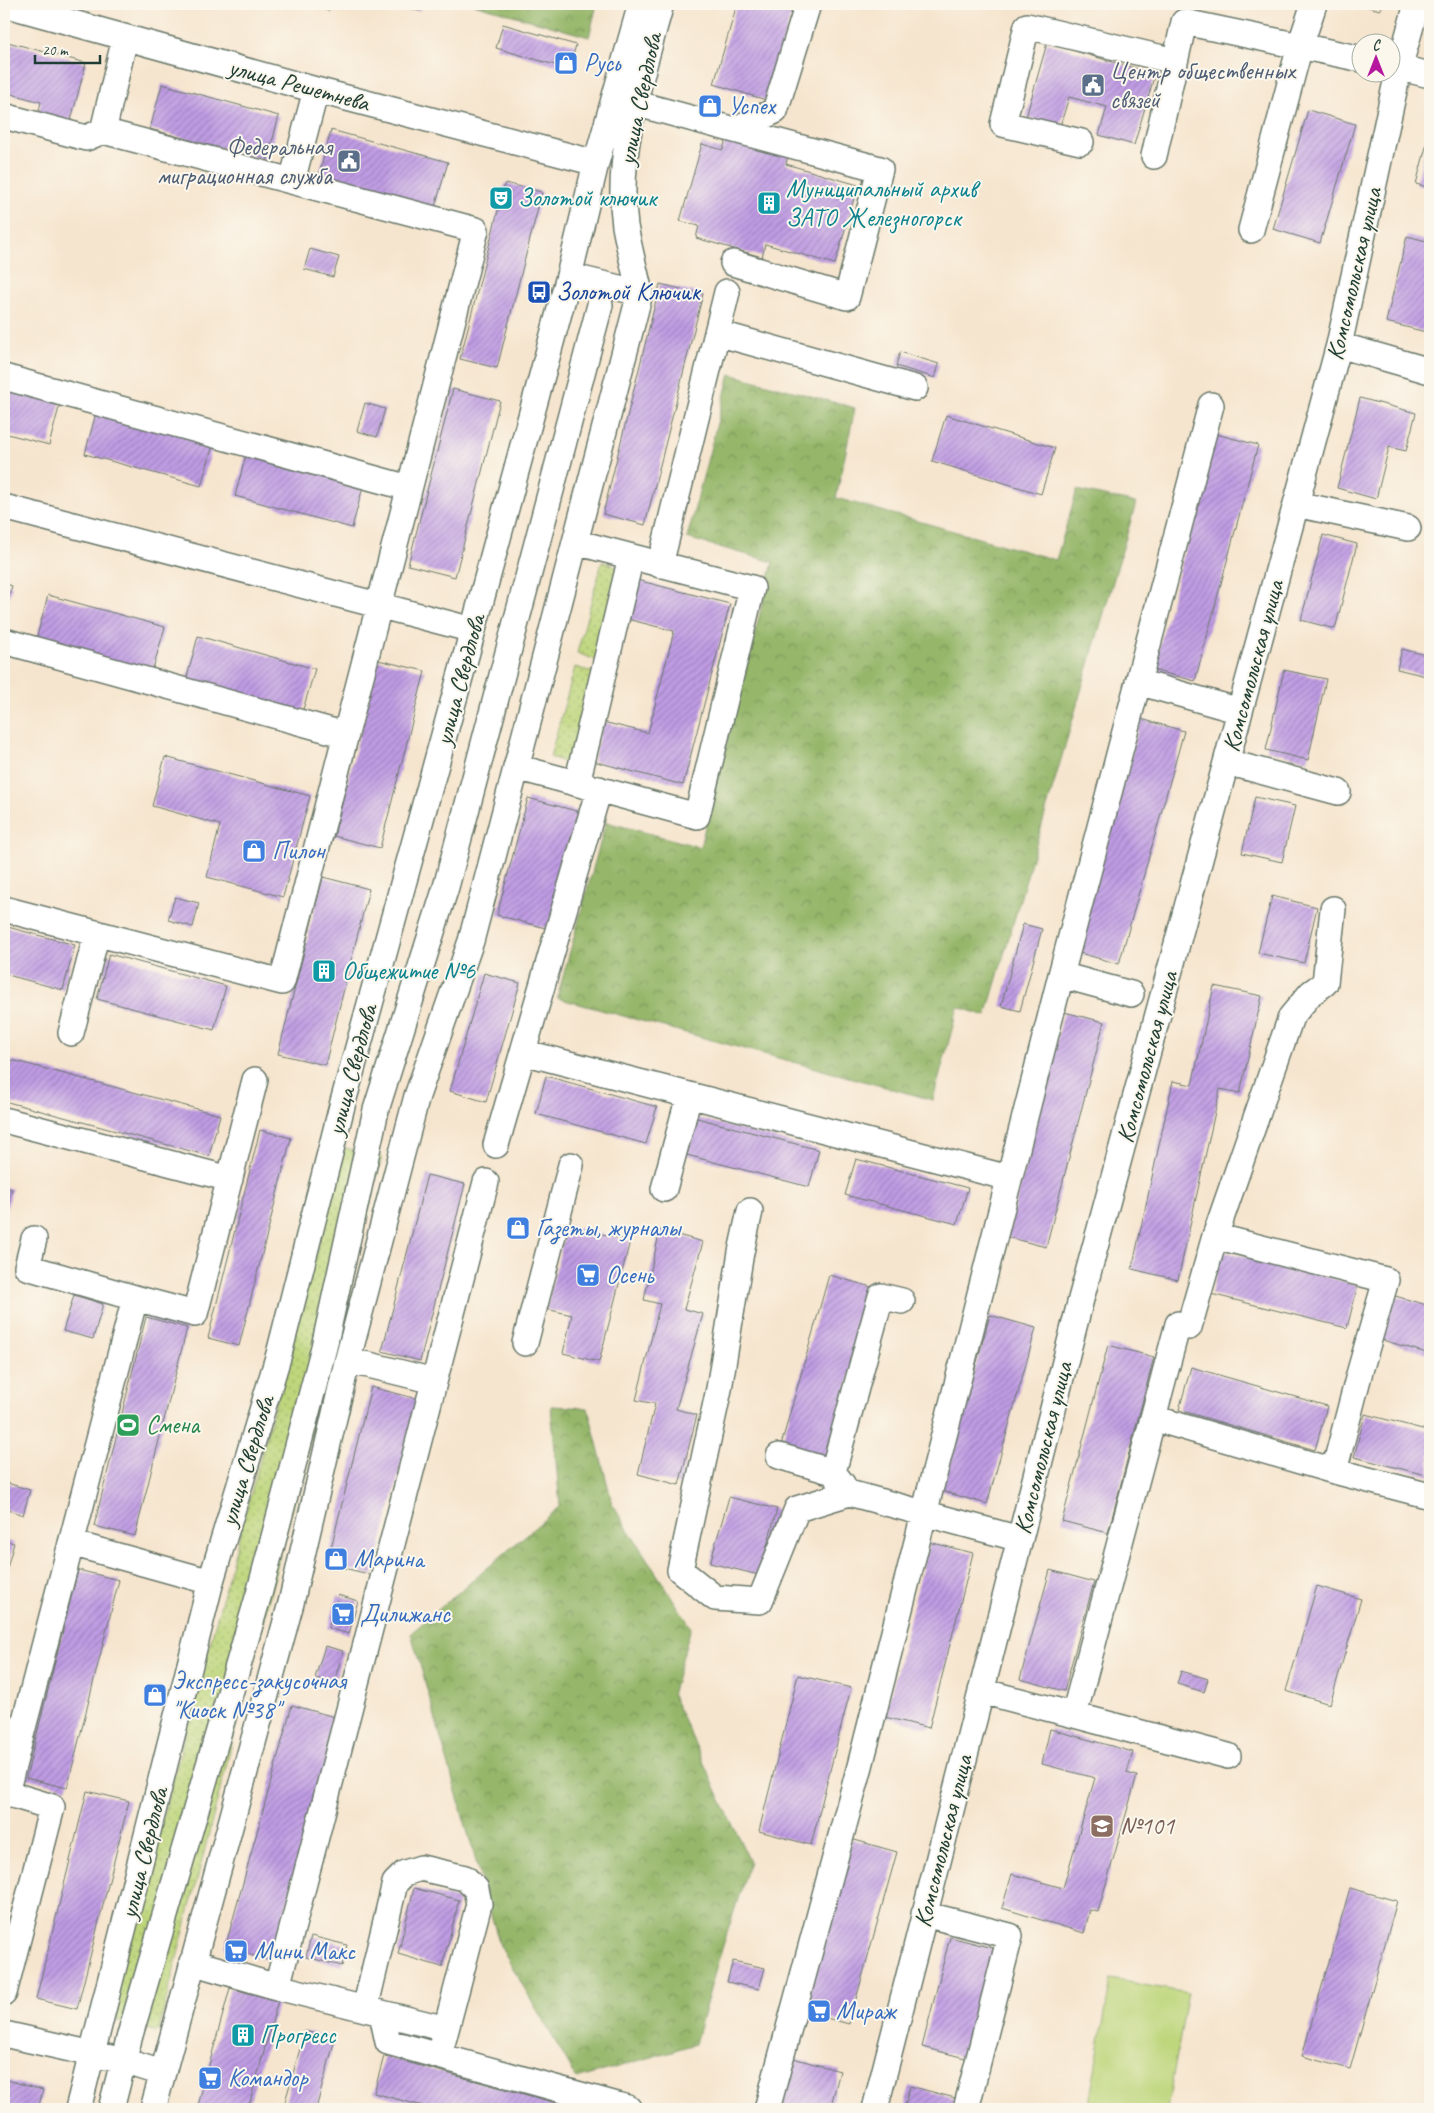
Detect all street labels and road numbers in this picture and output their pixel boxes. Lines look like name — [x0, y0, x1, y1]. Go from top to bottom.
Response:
street label: улица Свердлова — [610, 27, 670, 170]
street label: улица Решетнева — [223, 50, 375, 120]
street label: Комсомольская улица — [1319, 183, 1390, 363]
street label: Комсомольская улица — [1215, 575, 1292, 755]
street label: улица Свердлова — [427, 609, 494, 751]
street label: Комсомольская улица — [1109, 966, 1186, 1146]
street label: улица Свердлова — [319, 999, 386, 1141]
street label: Комсомольская улица — [1006, 1357, 1080, 1537]
street label: улица Свердлова — [212, 1390, 283, 1532]
street label: Комсомольская улица — [906, 1750, 980, 1930]
street label: улица Свердлова — [112, 1781, 176, 1924]

